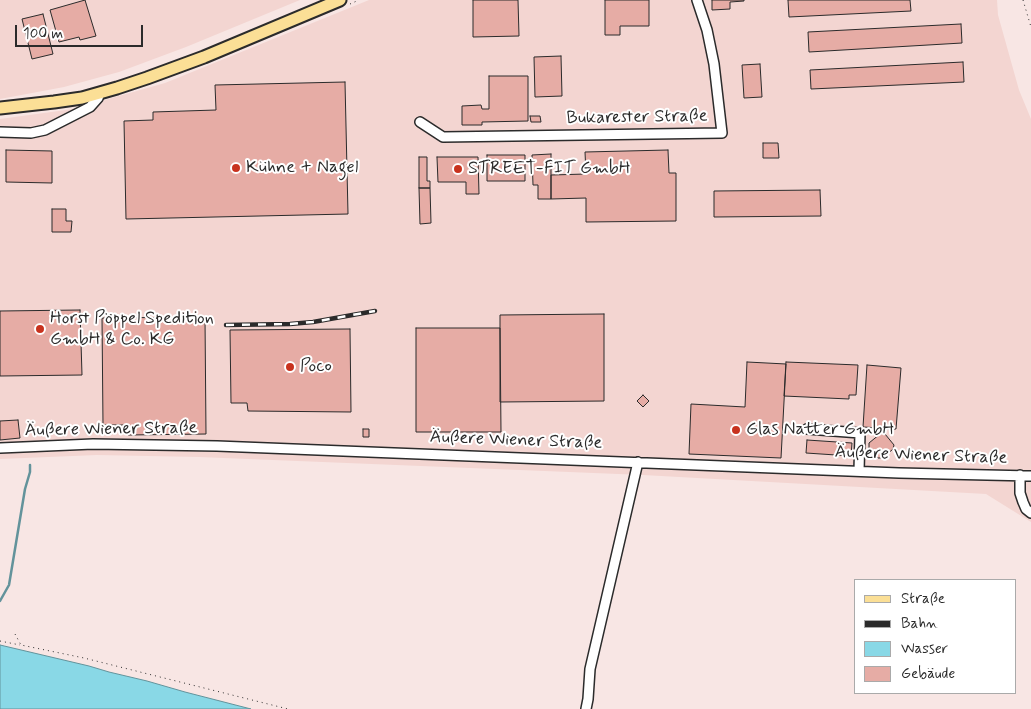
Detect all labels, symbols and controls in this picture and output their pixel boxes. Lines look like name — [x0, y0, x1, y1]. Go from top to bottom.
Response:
scale bar — [18, 15, 145, 47]
text: 100 m — [23, 24, 63, 44]
street label: Bukarester Straße — [566, 106, 708, 130]
place label: Kühne + Nagel — [246, 157, 358, 179]
place label: STREET-FIT GmbH — [468, 158, 631, 180]
marker: Kühne + Nagel — [230, 162, 242, 174]
marker: STREET-FIT GmbH — [452, 163, 464, 175]
place label: Horst Pöppel Spedition GmbH & Co. KG — [50, 308, 214, 350]
marker: Horst Pöppel Spedition GmbH & Co. KG — [34, 323, 46, 335]
place label: Poco — [300, 356, 332, 378]
marker: Poco — [284, 361, 296, 373]
street label: Äußere Wiener Straße — [25, 418, 197, 442]
place label: Glas Natter GmbH — [746, 419, 894, 441]
marker: Glas Natter GmbH — [730, 424, 742, 436]
street label: Äußere Wiener Straße — [429, 427, 603, 455]
street label: Äußere Wiener Straße — [834, 442, 1008, 470]
legend — [854, 579, 1016, 694]
text: Straße — [901, 589, 945, 609]
text: Bahn — [901, 614, 938, 634]
text: Wasser — [901, 639, 948, 659]
text: Gebäude — [901, 664, 955, 684]

